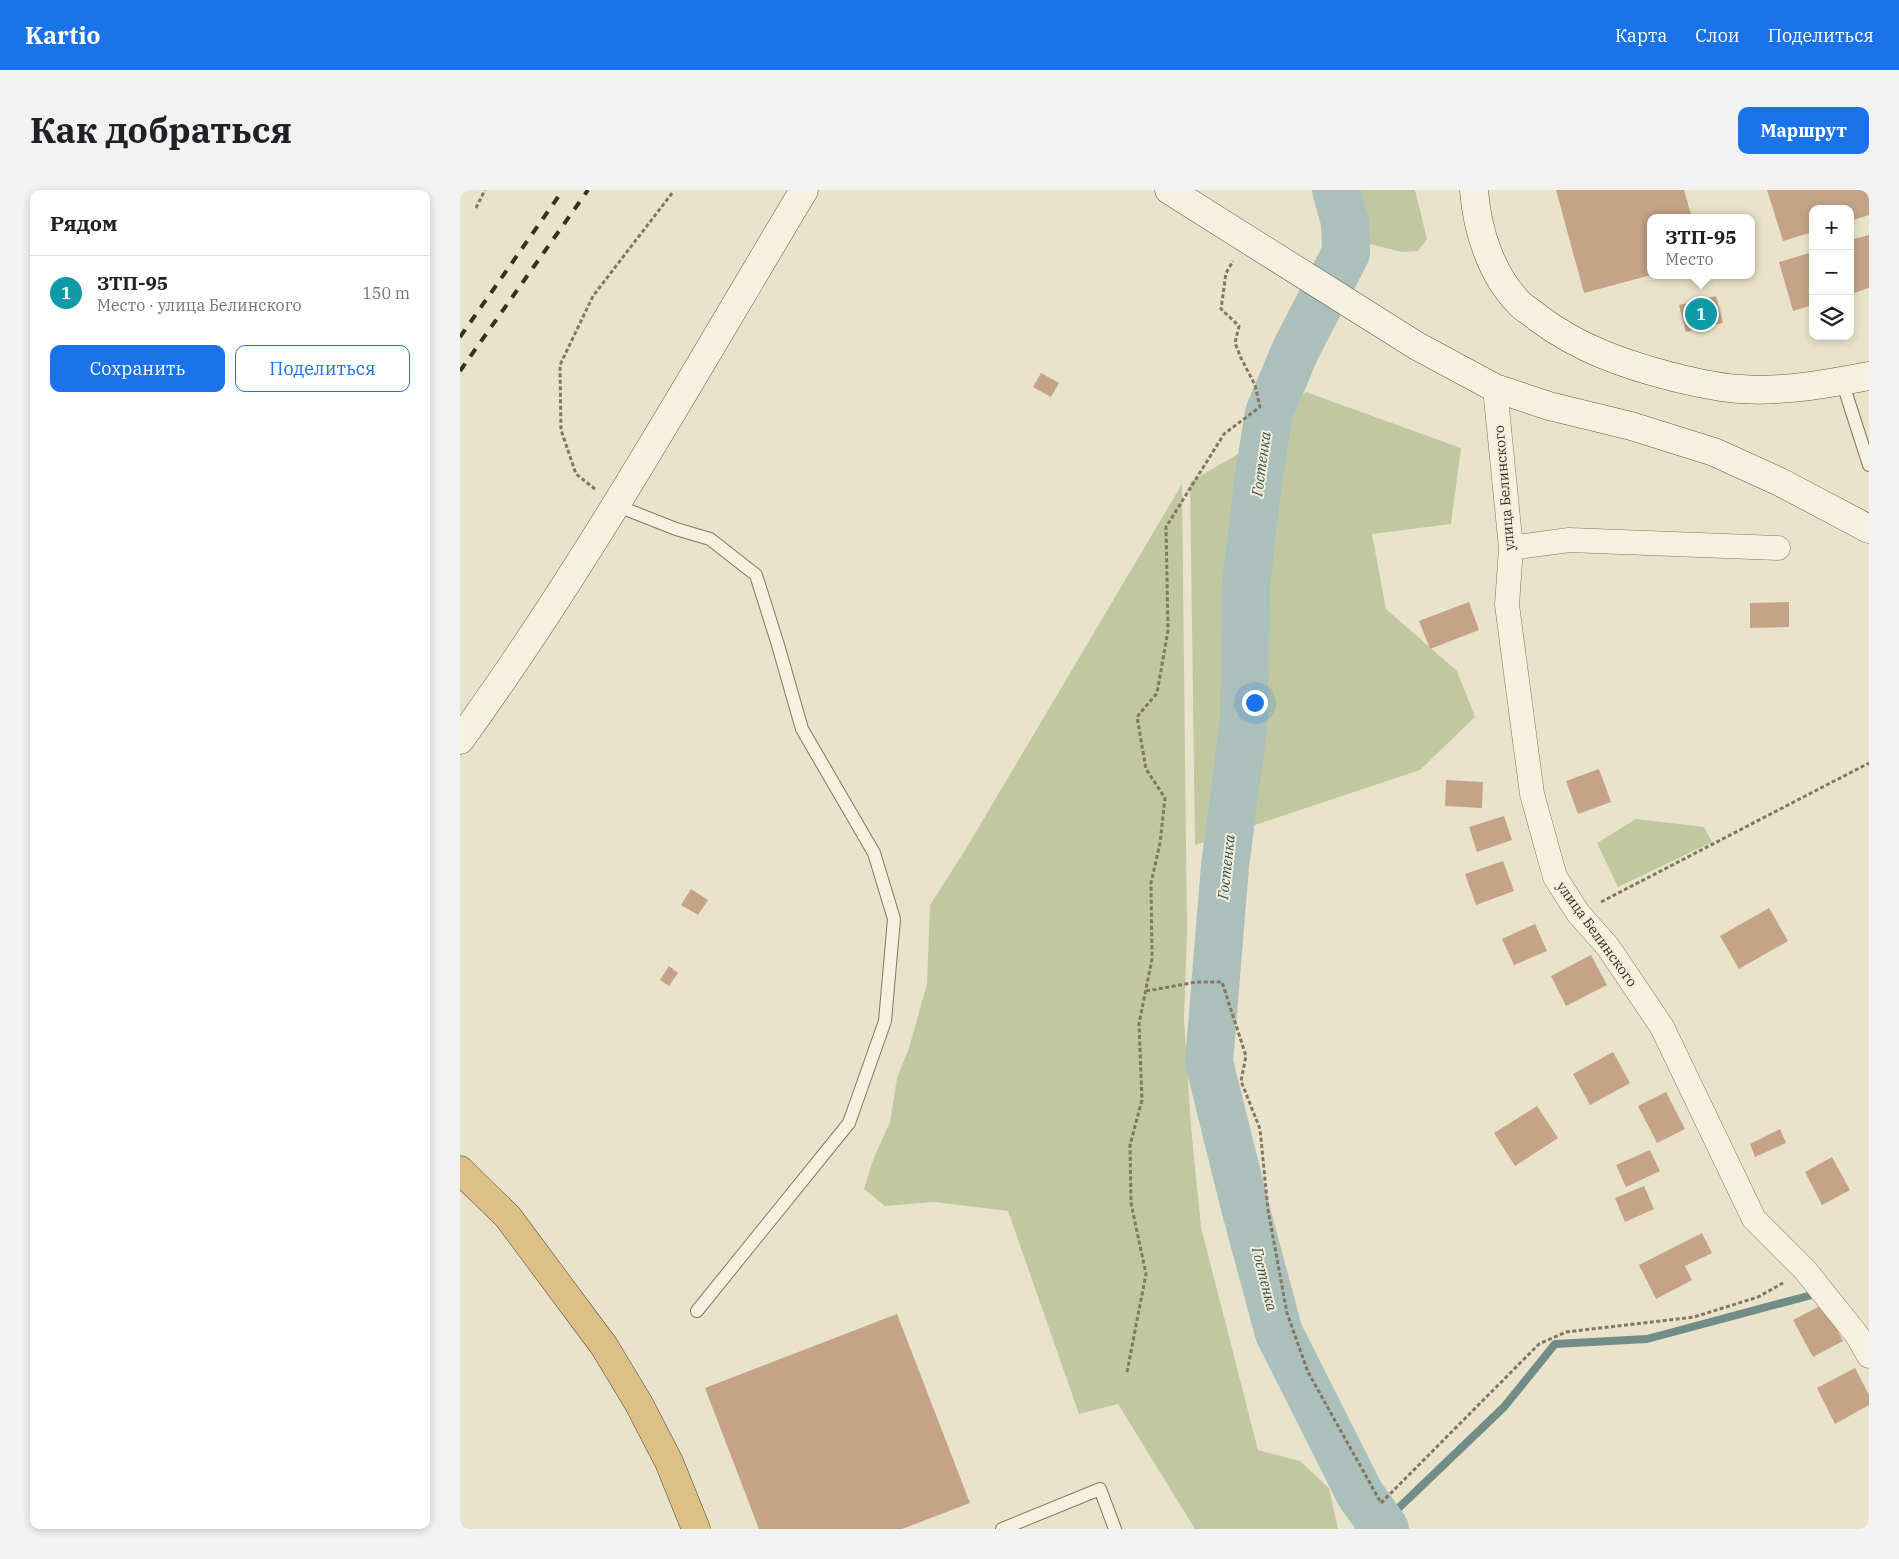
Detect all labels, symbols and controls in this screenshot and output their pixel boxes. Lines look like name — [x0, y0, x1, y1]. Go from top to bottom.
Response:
text: Kartio — [25, 19, 100, 51]
text: Карта — [1615, 24, 1667, 47]
text: Слои — [1695, 24, 1740, 47]
text: Поделиться — [1768, 24, 1874, 47]
text: Как добраться — [30, 107, 292, 153]
button: Маршрут — [1738, 107, 1869, 154]
map controls — [1809, 205, 1854, 340]
button: + — [1809, 205, 1854, 250]
text: Рядом — [50, 209, 118, 237]
popup — [1647, 214, 1755, 279]
text: ЗТП-95 — [1665, 225, 1737, 249]
text: Место — [1665, 249, 1714, 269]
button: − — [1809, 250, 1854, 295]
text: ЗТП-95 — [97, 271, 168, 295]
text: 1 — [61, 283, 71, 303]
text: 150 m — [362, 283, 410, 303]
text: Место · улица Белинского — [97, 295, 301, 315]
pin: 1 — [1685, 295, 1717, 333]
button: layers — [1809, 295, 1854, 340]
button: Сохранить — [50, 345, 225, 392]
button: Поделиться — [235, 345, 410, 392]
street label: улица Белинского — [1490, 424, 1518, 551]
water label: Гостенка — [1247, 430, 1275, 499]
your location — [1242, 690, 1268, 716]
water label: Гостенка — [1213, 833, 1239, 901]
street label: улица Белинского — [1553, 878, 1641, 990]
water label: Гостенка — [1248, 1244, 1282, 1314]

